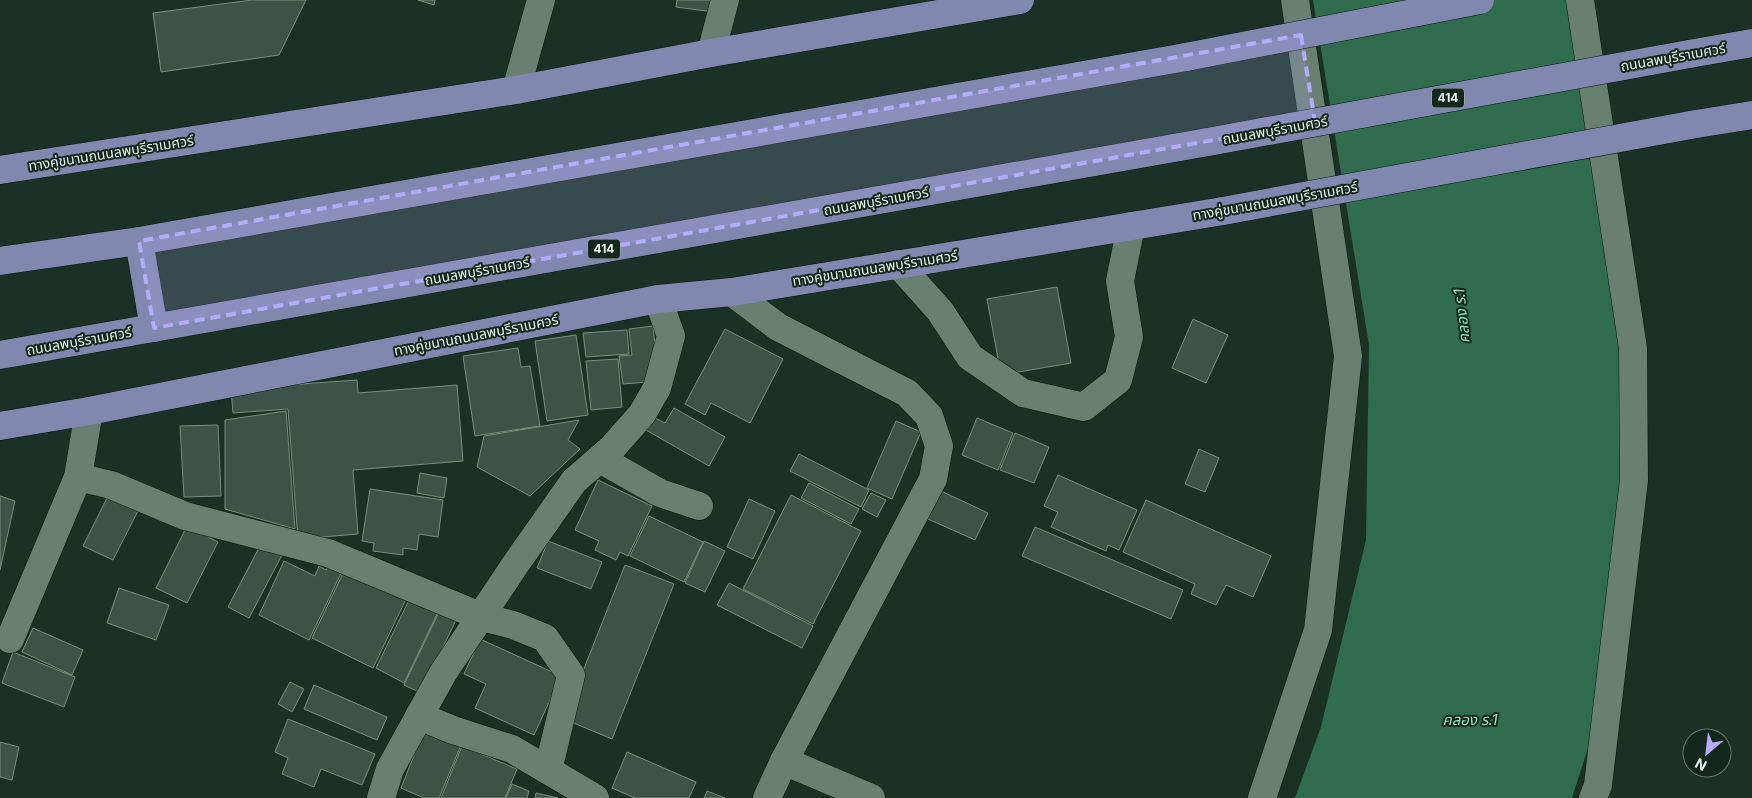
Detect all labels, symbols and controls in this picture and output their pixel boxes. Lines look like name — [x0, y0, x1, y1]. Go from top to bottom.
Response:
street label: ถนนลพบุรีราเมศวร์ — [1619, 39, 1728, 75]
road number: 414 — [1432, 89, 1464, 108]
street label: ถนนลพบุรีราเมศวร์ — [1221, 112, 1330, 148]
street label: ทางคู่ขนานถนนลพบุรีราเมศวร์ — [27, 131, 196, 175]
street label: ทางคู่ขนานถนนลพบุรีราเมศวร์ — [1191, 178, 1360, 224]
street label: ถนนลพบุรีราเมศวร์ — [822, 183, 931, 219]
road number: 414 — [588, 240, 620, 258]
street label: ทางคู่ขนานถนนลพบุรีราเมศวร์ — [791, 246, 960, 290]
street label: ถนนลพบุรีราเมศวร์ — [423, 253, 532, 289]
water label: คลอง ร.1 — [1449, 288, 1474, 344]
street label: ทางคู่ขนานถนนลพบุรีราเมศวร์ — [392, 310, 560, 360]
street label: ถนนลพบุรีราเมศวร์ — [25, 323, 134, 359]
water label: คลอง ร.1 — [1442, 710, 1498, 729]
north arrow — [1682, 728, 1732, 778]
text: N — [1692, 755, 1709, 775]

